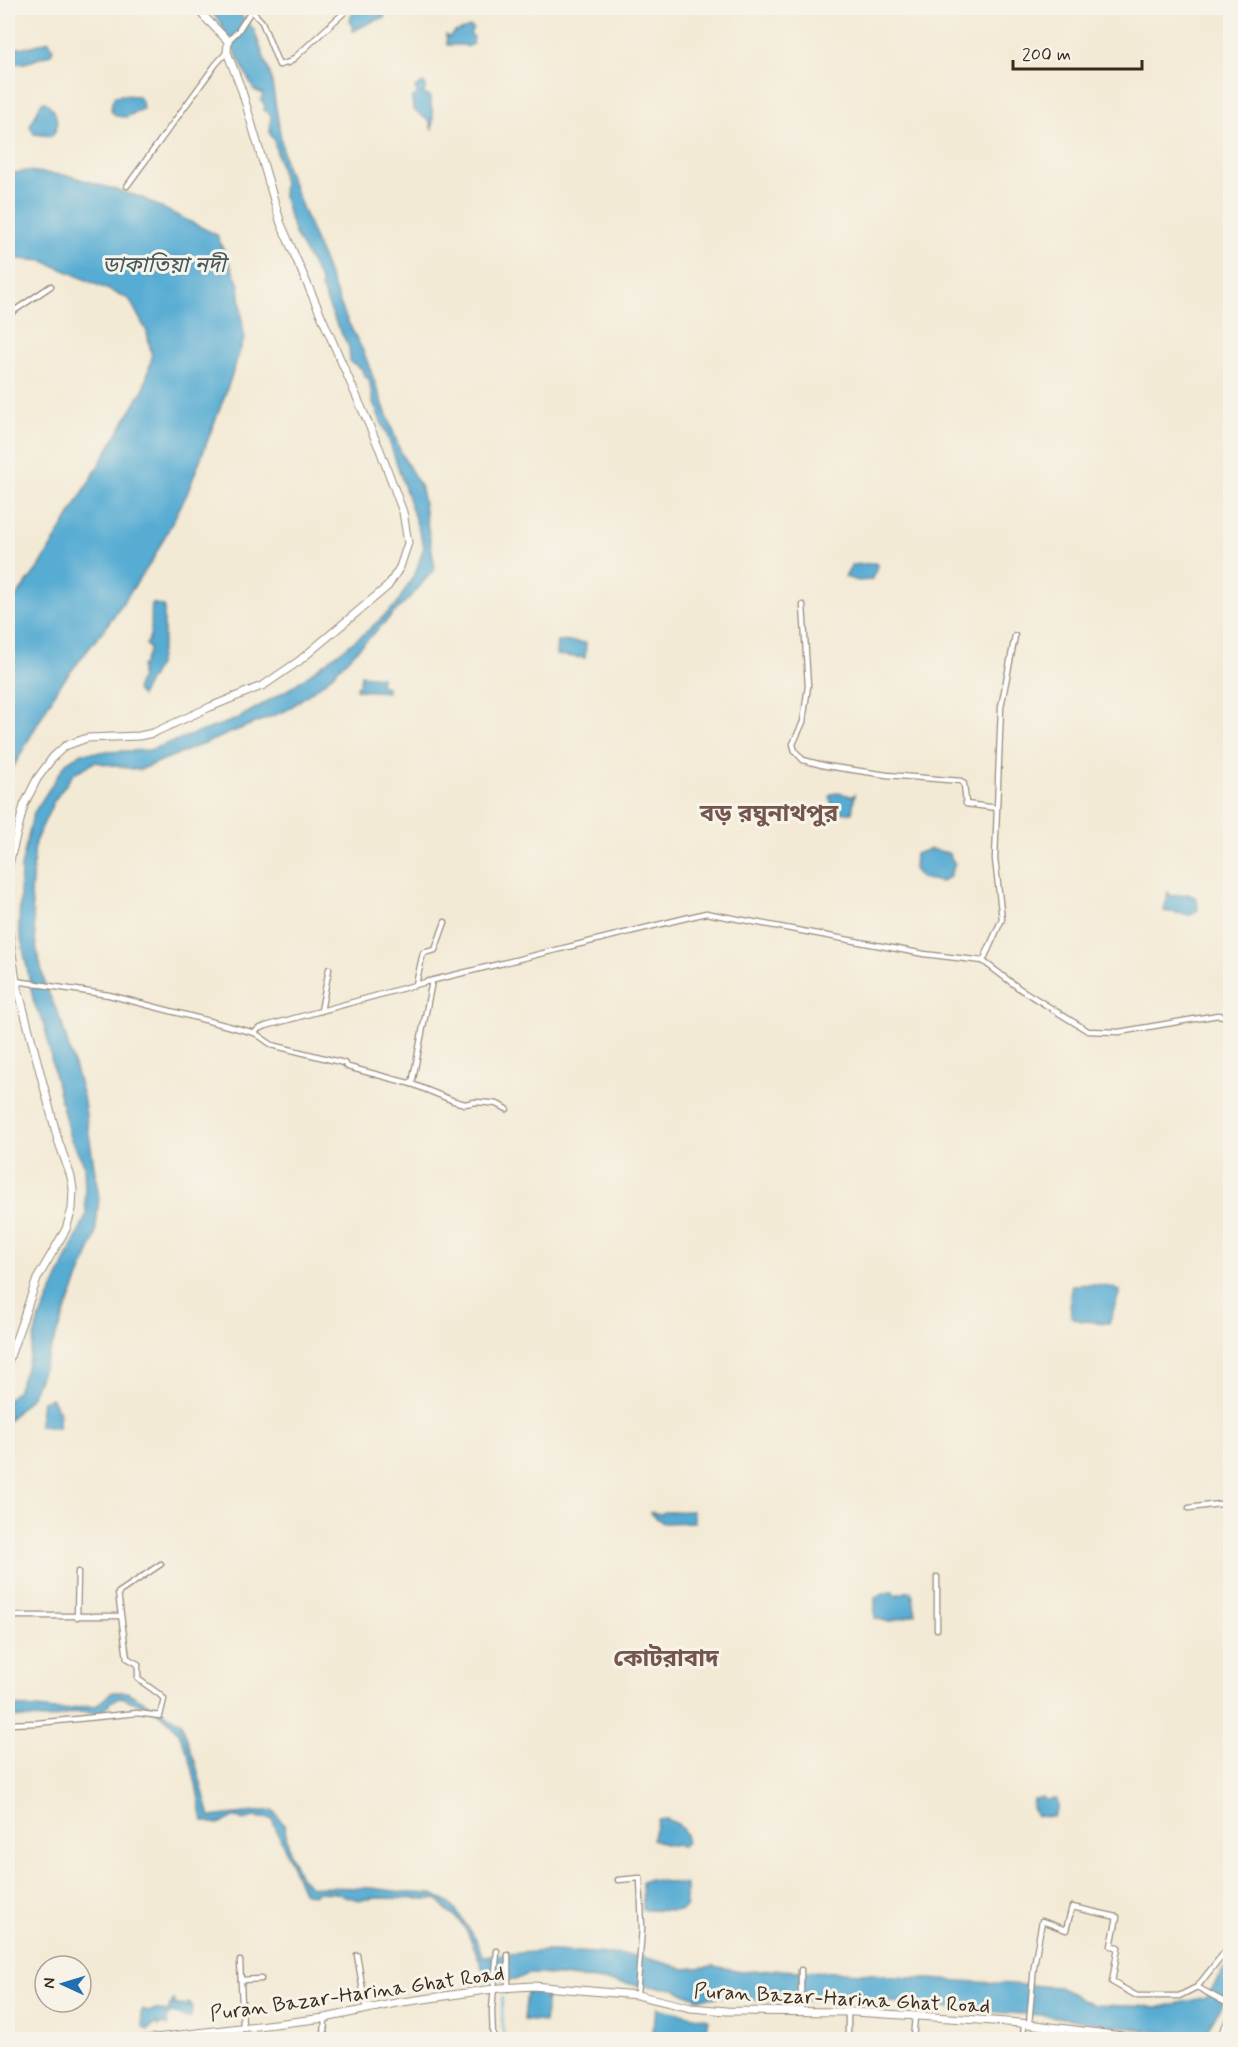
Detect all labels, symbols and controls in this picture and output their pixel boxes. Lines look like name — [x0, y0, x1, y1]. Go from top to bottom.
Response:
scale bar — [1013, 33, 1142, 71]
text: 200 m — [1022, 43, 1071, 67]
water label: ডাকাতিয়া নদী — [102, 252, 230, 280]
district label: বড় রঘুনাথপুর — [699, 799, 839, 830]
district label: কোটরাবাদ — [613, 1644, 719, 1675]
north arrow — [33, 1954, 93, 2014]
street label: Puran Bazar-Harina Ghat Road — [208, 1959, 506, 2029]
text: N — [39, 1977, 60, 1989]
street label: Puran Bazar-Harina Ghat Road — [693, 1977, 991, 2021]

